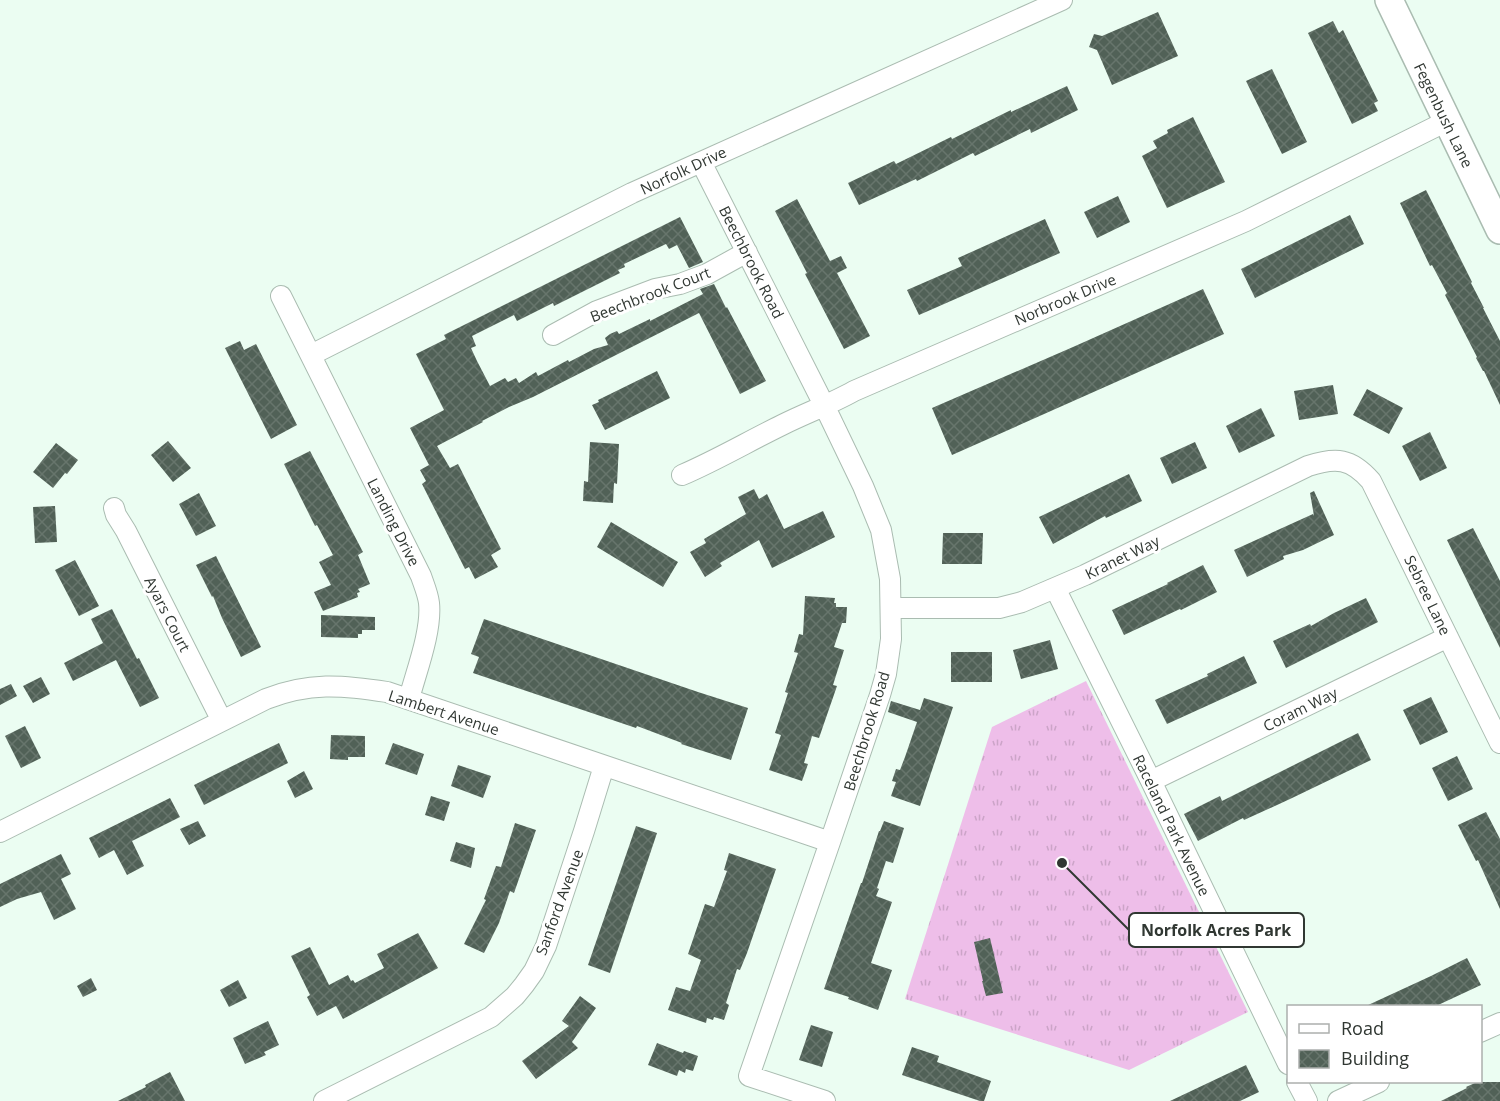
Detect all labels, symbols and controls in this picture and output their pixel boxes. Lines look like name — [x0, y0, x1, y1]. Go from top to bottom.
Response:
street label: Fegenbush Lane — [1410, 59, 1478, 171]
street label: Norfolk Drive — [637, 141, 729, 199]
street label: Beechbrook Road — [715, 202, 789, 322]
street label: Beechbrook Court — [587, 262, 713, 326]
street label: Norbrook Drive — [1011, 269, 1119, 329]
street label: Landing Drive — [363, 475, 425, 569]
street label: Kranet Way — [1082, 530, 1163, 584]
street label: Sebree Lane — [1400, 552, 1456, 638]
street label: Ayars Court — [141, 573, 195, 655]
street label: Beechbrook Road — [838, 669, 894, 793]
street label: Coram Way — [1259, 682, 1341, 736]
street label: Lambert Avenue — [386, 685, 502, 739]
street label: Raceland Park Avenue — [1129, 751, 1215, 899]
street label: Sanford Avenue — [531, 846, 587, 958]
callout: Norfolk Acres Park — [1129, 913, 1304, 947]
text: Norfolk Acres Park — [1141, 919, 1291, 941]
legend — [1287, 1005, 1482, 1083]
text: Road — [1341, 1016, 1384, 1040]
text: Building — [1341, 1046, 1409, 1070]

